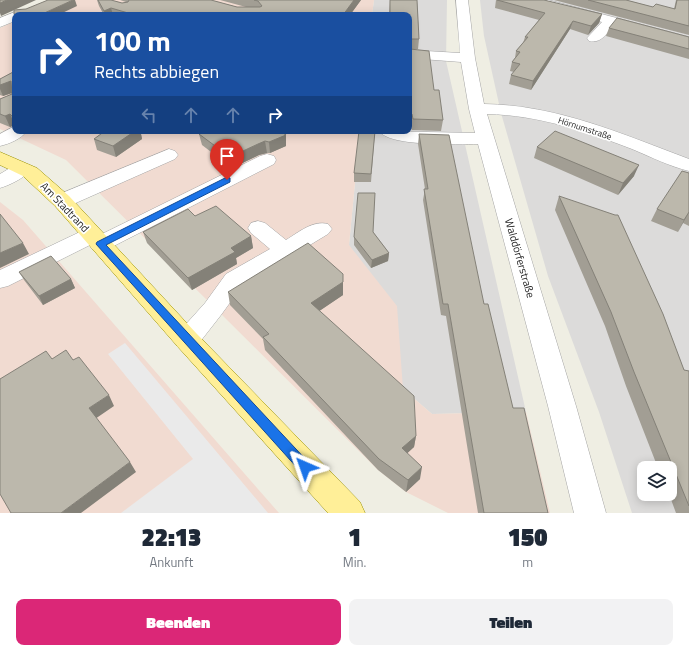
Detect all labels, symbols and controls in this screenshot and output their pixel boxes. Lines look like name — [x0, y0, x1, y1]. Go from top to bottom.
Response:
text: 100 m — [94, 19, 171, 62]
icon: right — [28, 28, 80, 80]
text: Rechts abbiegen — [94, 58, 219, 85]
icon: left — [138, 104, 160, 126]
icon: ahead — [180, 104, 202, 126]
icon: ahead — [222, 104, 244, 126]
icon: right — [264, 104, 286, 126]
street label: Hörnumstraße — [556, 113, 614, 143]
pin — [210, 139, 244, 180]
icon: arrive — [216, 145, 238, 167]
street label: Am Stadtrand — [37, 178, 93, 236]
street label: Walddörferstraße — [501, 216, 539, 300]
position arrow — [284, 446, 326, 488]
map controls — [637, 461, 677, 501]
button: layers — [637, 461, 677, 501]
text: 22:13 — [142, 519, 201, 555]
text: 1 — [348, 519, 361, 555]
text: 150 — [508, 519, 547, 555]
text: Ankunft — [150, 552, 193, 572]
text: Min. — [343, 552, 366, 572]
text: m — [522, 552, 533, 572]
button: Beenden — [16, 599, 341, 645]
button: Teilen — [349, 599, 673, 645]

